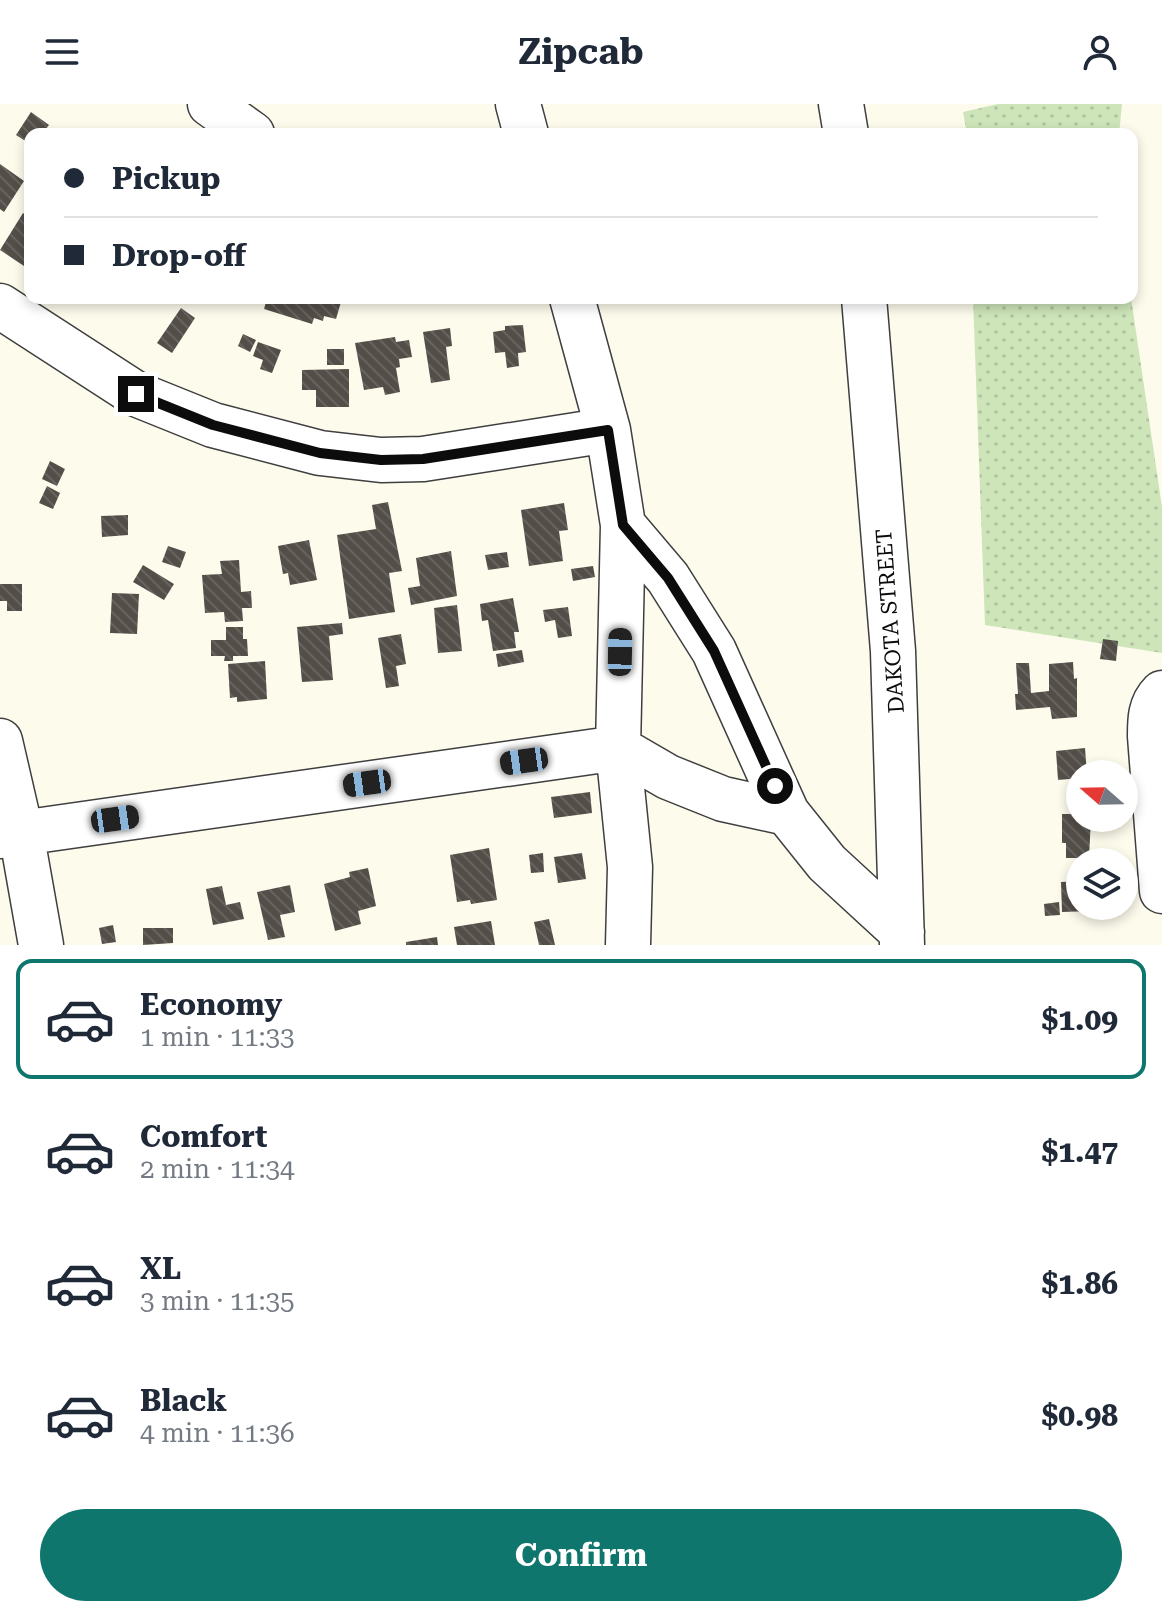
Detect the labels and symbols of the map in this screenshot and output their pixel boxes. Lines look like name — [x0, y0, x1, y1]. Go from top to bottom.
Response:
route end — [118, 376, 154, 412]
street label: DAKOTA STREET — [871, 528, 909, 714]
car — [608, 628, 632, 676]
car — [499, 746, 549, 776]
north arrow — [1066, 760, 1138, 832]
car — [342, 768, 392, 798]
route start — [757, 768, 793, 804]
car — [90, 804, 140, 834]

